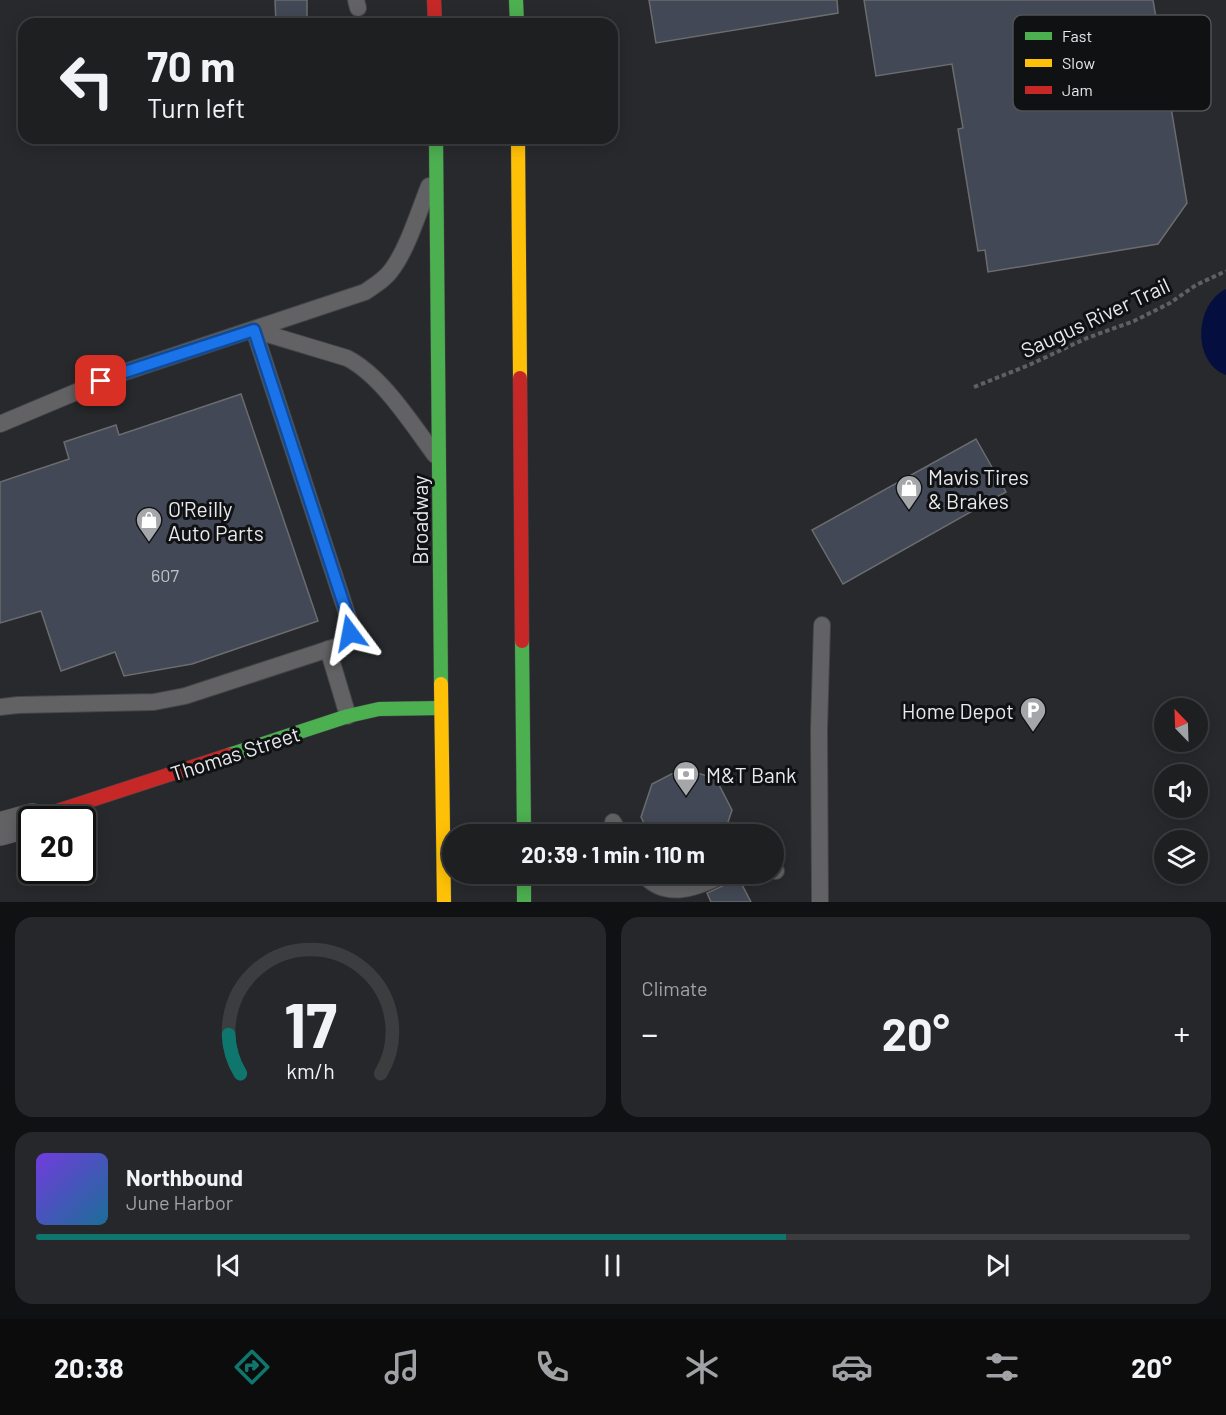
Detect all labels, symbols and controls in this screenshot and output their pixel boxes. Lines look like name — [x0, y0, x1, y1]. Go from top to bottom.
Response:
legend — [1013, 15, 1211, 111]
text: Fast — [1062, 26, 1092, 45]
text: 70 m — [147, 40, 235, 90]
icon: left — [48, 42, 126, 120]
text: Slow — [1062, 53, 1095, 72]
text: Jam — [1062, 80, 1093, 99]
text: Turn left — [147, 91, 245, 123]
street label: Saugus River Trail — [1017, 272, 1173, 362]
pin — [75, 355, 126, 406]
icon: arrive — [84, 364, 117, 397]
place label: Mavis Tires & Brakes — [928, 464, 1029, 513]
shop icon: Mavis Tires & Brakes — [894, 473, 924, 511]
street label: Broadway — [407, 475, 432, 565]
place label: O'Reilly Auto Parts — [168, 496, 264, 545]
shop icon: O'Reilly Auto Parts — [134, 505, 164, 543]
house number: 607 — [151, 564, 179, 586]
position arrow — [318, 601, 382, 665]
parking icon: Home Depot — [1018, 695, 1048, 733]
place label: Home Depot — [902, 698, 1014, 723]
north arrow — [1154, 698, 1208, 752]
map controls — [1154, 698, 1208, 884]
street label: Thomas Street — [167, 720, 303, 786]
bank icon: M&T Bank — [671, 759, 701, 797]
place label: M&T Bank — [706, 762, 797, 787]
button: sound — [1154, 764, 1208, 818]
speed limit sign: 20 — [18, 806, 96, 884]
button: layers — [1154, 830, 1208, 884]
text: 20:39 · 1 min · 110 m — [521, 841, 705, 867]
text: Climate — [642, 976, 708, 1000]
text: 17 — [284, 986, 337, 1060]
text: 20° — [882, 1006, 950, 1060]
text: − — [642, 1013, 658, 1053]
text: + — [1174, 1013, 1190, 1053]
text: km/h — [286, 1058, 335, 1083]
text: Northbound — [126, 1164, 243, 1190]
text: June Harbor — [126, 1190, 233, 1214]
icon: previous — [212, 1249, 245, 1282]
icon: pause — [596, 1249, 629, 1282]
icon: next — [981, 1249, 1014, 1282]
icon: directions — [231, 1346, 273, 1388]
icon: music — [381, 1346, 423, 1388]
icon: phone — [531, 1346, 573, 1388]
icon: climate — [681, 1346, 723, 1388]
icon: car — [831, 1346, 873, 1388]
icon: filters — [981, 1346, 1023, 1388]
text: 20:38 — [54, 1351, 124, 1383]
text: 20° — [1131, 1351, 1172, 1383]

